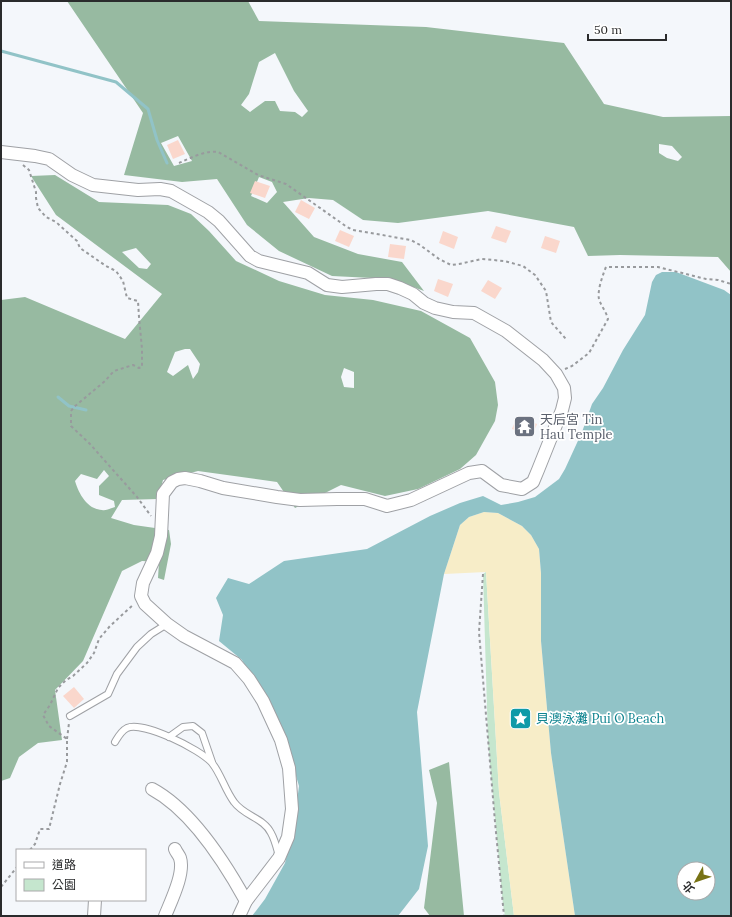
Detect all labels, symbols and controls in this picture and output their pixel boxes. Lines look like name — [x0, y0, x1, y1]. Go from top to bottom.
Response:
scale bar — [588, 16, 666, 42]
text: 50 m — [594, 22, 622, 37]
place label: 天后宮 Tin Hau Temple — [540, 411, 613, 443]
temple icon: 天后宮 Tin Hau Temple — [511, 413, 537, 439]
place icon: 貝澳泳灘 Pui O Beach — [508, 705, 534, 731]
place label: 貝澳泳灘 Pui O Beach — [536, 710, 665, 727]
legend — [16, 849, 146, 901]
text: 道路 — [52, 857, 76, 872]
north arrow — [676, 861, 716, 901]
text: 公園 — [52, 877, 76, 892]
text: 北 — [679, 879, 697, 896]

